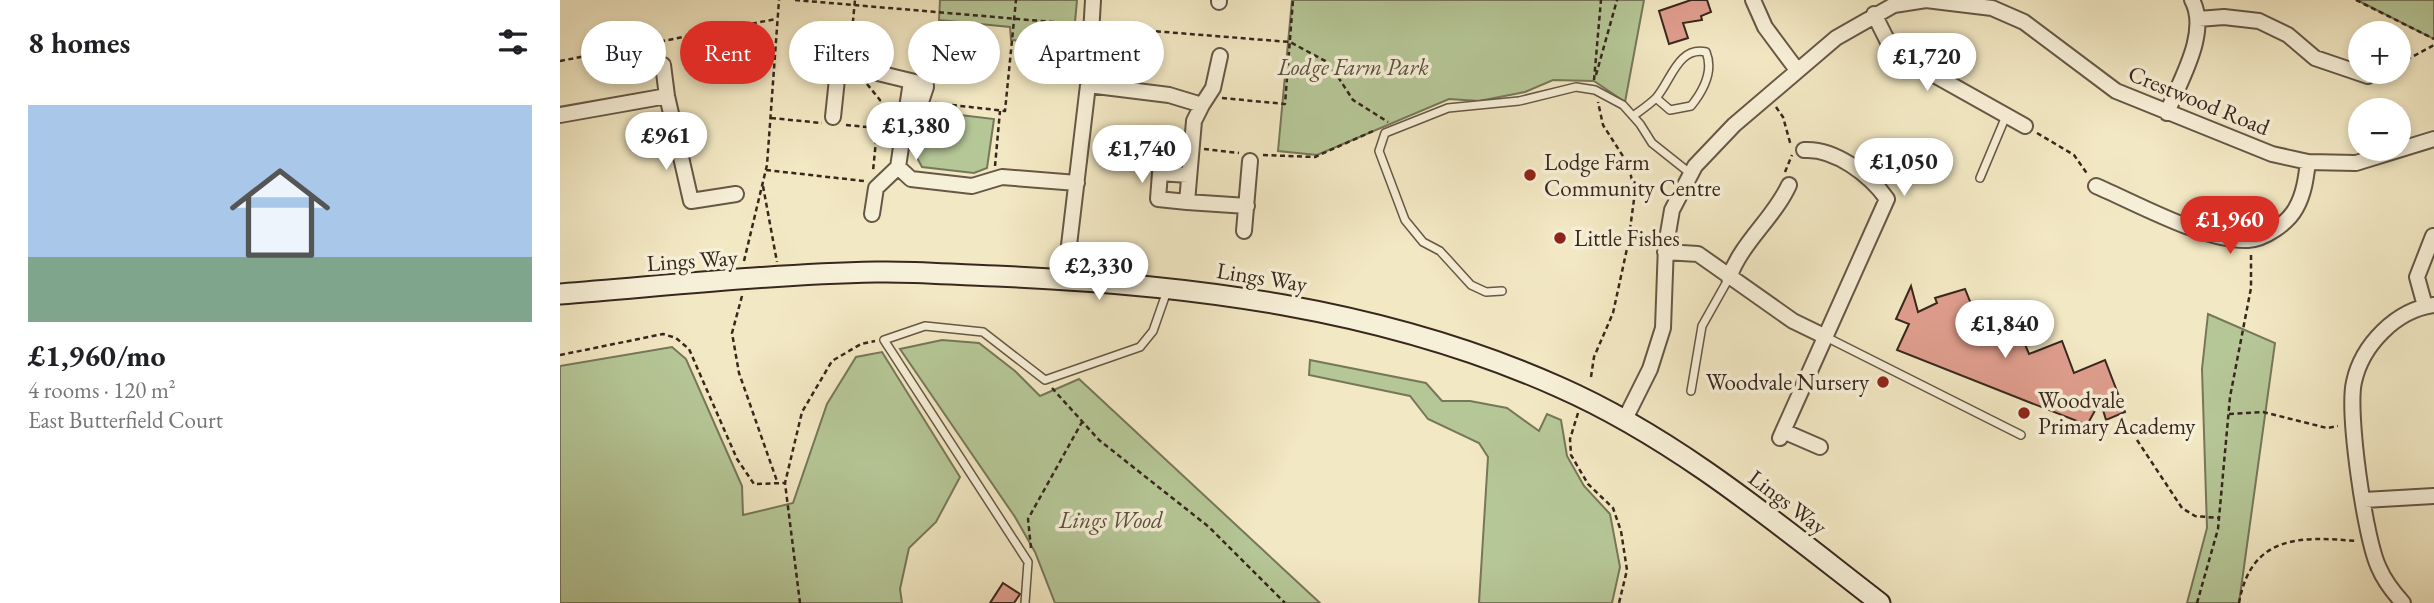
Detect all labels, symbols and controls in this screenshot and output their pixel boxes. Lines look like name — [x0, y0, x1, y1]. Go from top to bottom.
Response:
chip: Buy — [581, 21, 666, 84]
chip: Rent — [680, 21, 775, 84]
chip: Filters — [789, 21, 894, 84]
chip: New — [908, 21, 1000, 84]
chip: Apartment — [1014, 21, 1164, 84]
map controls — [2348, 21, 2411, 161]
button: + — [2348, 21, 2411, 84]
text: 8 homes — [28, 23, 130, 62]
icon: filters — [494, 23, 532, 61]
pin: £1,720 — [1870, 34, 1984, 93]
text: £1,720 — [1893, 41, 1961, 71]
park label: Lodge Farm Park — [1276, 52, 1429, 82]
street label: Crestwood Road — [2124, 58, 2274, 142]
button: − — [2348, 98, 2411, 161]
pin: £1,380 — [859, 102, 973, 162]
text: £1,380 — [882, 110, 950, 140]
pin: £961 — [625, 113, 707, 172]
text: £961 — [641, 120, 691, 150]
pin: £1,740 — [1085, 125, 1199, 185]
text: £1,740 — [1108, 133, 1176, 163]
pin: £1,050 — [1847, 138, 1961, 198]
text: £1,050 — [1870, 146, 1938, 176]
place label: Lodge Farm Community Centre — [1544, 147, 1721, 203]
icon: home — [217, 150, 343, 276]
marker: Lodge Farm Community Centre — [1522, 167, 1538, 183]
pin: £1,960 — [2173, 196, 2287, 256]
text: £1,960 — [2196, 204, 2264, 234]
place label: Little Fishes — [1574, 223, 1680, 253]
marker: Little Fishes — [1552, 230, 1568, 246]
street label: Lings Way — [646, 242, 739, 278]
pin: £2,330 — [1042, 243, 1156, 302]
text: £2,330 — [1065, 250, 1133, 280]
street label: Lings Way — [1215, 255, 1310, 299]
pin: £1,840 — [1948, 300, 2062, 360]
text: £1,840 — [1971, 308, 2039, 338]
text: £1,960/mo — [28, 336, 166, 375]
place label: Woodvale Nursery — [1706, 367, 1870, 397]
marker: Woodvale Nursery — [1875, 374, 1891, 390]
text: 4 rooms · 120 m² — [28, 375, 176, 405]
place label: Woodvale Primary Academy — [2038, 385, 2196, 441]
text: East Butterfield Court — [28, 405, 223, 435]
marker: Woodvale Primary Academy — [2016, 405, 2032, 421]
street label: Lings Way — [1743, 463, 1834, 542]
park label: Lings Wood — [1058, 505, 1163, 535]

